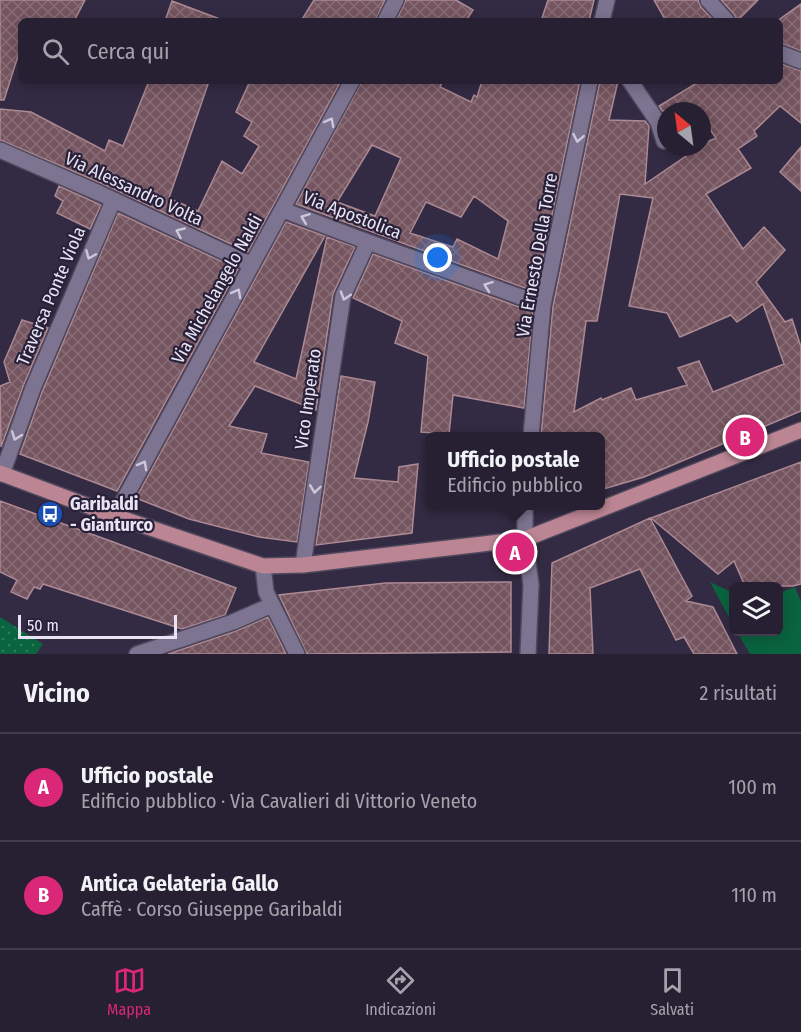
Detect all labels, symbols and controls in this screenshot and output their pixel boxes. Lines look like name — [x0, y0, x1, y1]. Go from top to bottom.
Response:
search box — [18, 18, 783, 84]
icon: search — [39, 35, 72, 68]
text: Cerca qui — [87, 38, 170, 65]
north arrow — [657, 102, 711, 156]
one-way arrow — [323, 118, 334, 128]
one-way arrow — [572, 133, 585, 143]
street label: Via Alessandro Volta — [61, 147, 207, 231]
street label: Via Ernesto Della Torre — [512, 171, 562, 339]
street label: Via Apostolica — [300, 186, 404, 244]
street label: Via Michelangelo Naldi — [167, 211, 267, 367]
one-way arrow — [300, 213, 311, 226]
street label: Traversa Ponte Viola — [12, 223, 90, 369]
one-way arrow — [175, 227, 186, 239]
your location — [423, 243, 452, 272]
one-way arrow — [85, 249, 97, 260]
one-way arrow — [483, 280, 494, 293]
one-way arrow — [230, 289, 241, 300]
one-way arrow — [340, 290, 352, 301]
street label: Vico Imperato — [290, 347, 326, 451]
pin: B — [726, 414, 764, 460]
one-way arrow — [11, 429, 23, 440]
popup — [425, 432, 605, 510]
text: Ufficio postale — [447, 446, 580, 473]
one-way arrow — [136, 460, 147, 471]
text: Edificio pubblico — [447, 473, 583, 497]
one-way arrow — [309, 484, 321, 493]
place label: Garibaldi - Gianturco — [70, 493, 153, 536]
bus stop icon: Garibaldi - Gianturco — [35, 499, 65, 529]
pin: A — [496, 530, 534, 574]
map controls — [729, 582, 783, 636]
button: layers — [729, 582, 783, 636]
scale bar — [18, 612, 177, 640]
text: 50 m — [27, 616, 59, 635]
text: Vicino — [24, 678, 90, 709]
text: 2 risultati — [699, 681, 777, 705]
text: Ufficio postale — [81, 762, 213, 789]
text: A — [38, 775, 49, 799]
text: 100 m — [728, 775, 777, 799]
text: Edificio pubblico · Via Cavalieri di Vittorio Veneto — [81, 789, 477, 813]
text: Antica Gelateria Gallo — [81, 870, 279, 897]
text: B — [38, 883, 49, 907]
text: 110 m — [731, 883, 777, 907]
text: Caffè · Corso Giuseppe Garibaldi — [81, 897, 343, 921]
tab: Mappa — [107, 964, 151, 1019]
tab: Indicazioni — [365, 964, 436, 1019]
tab: Salvati — [650, 964, 694, 1019]

